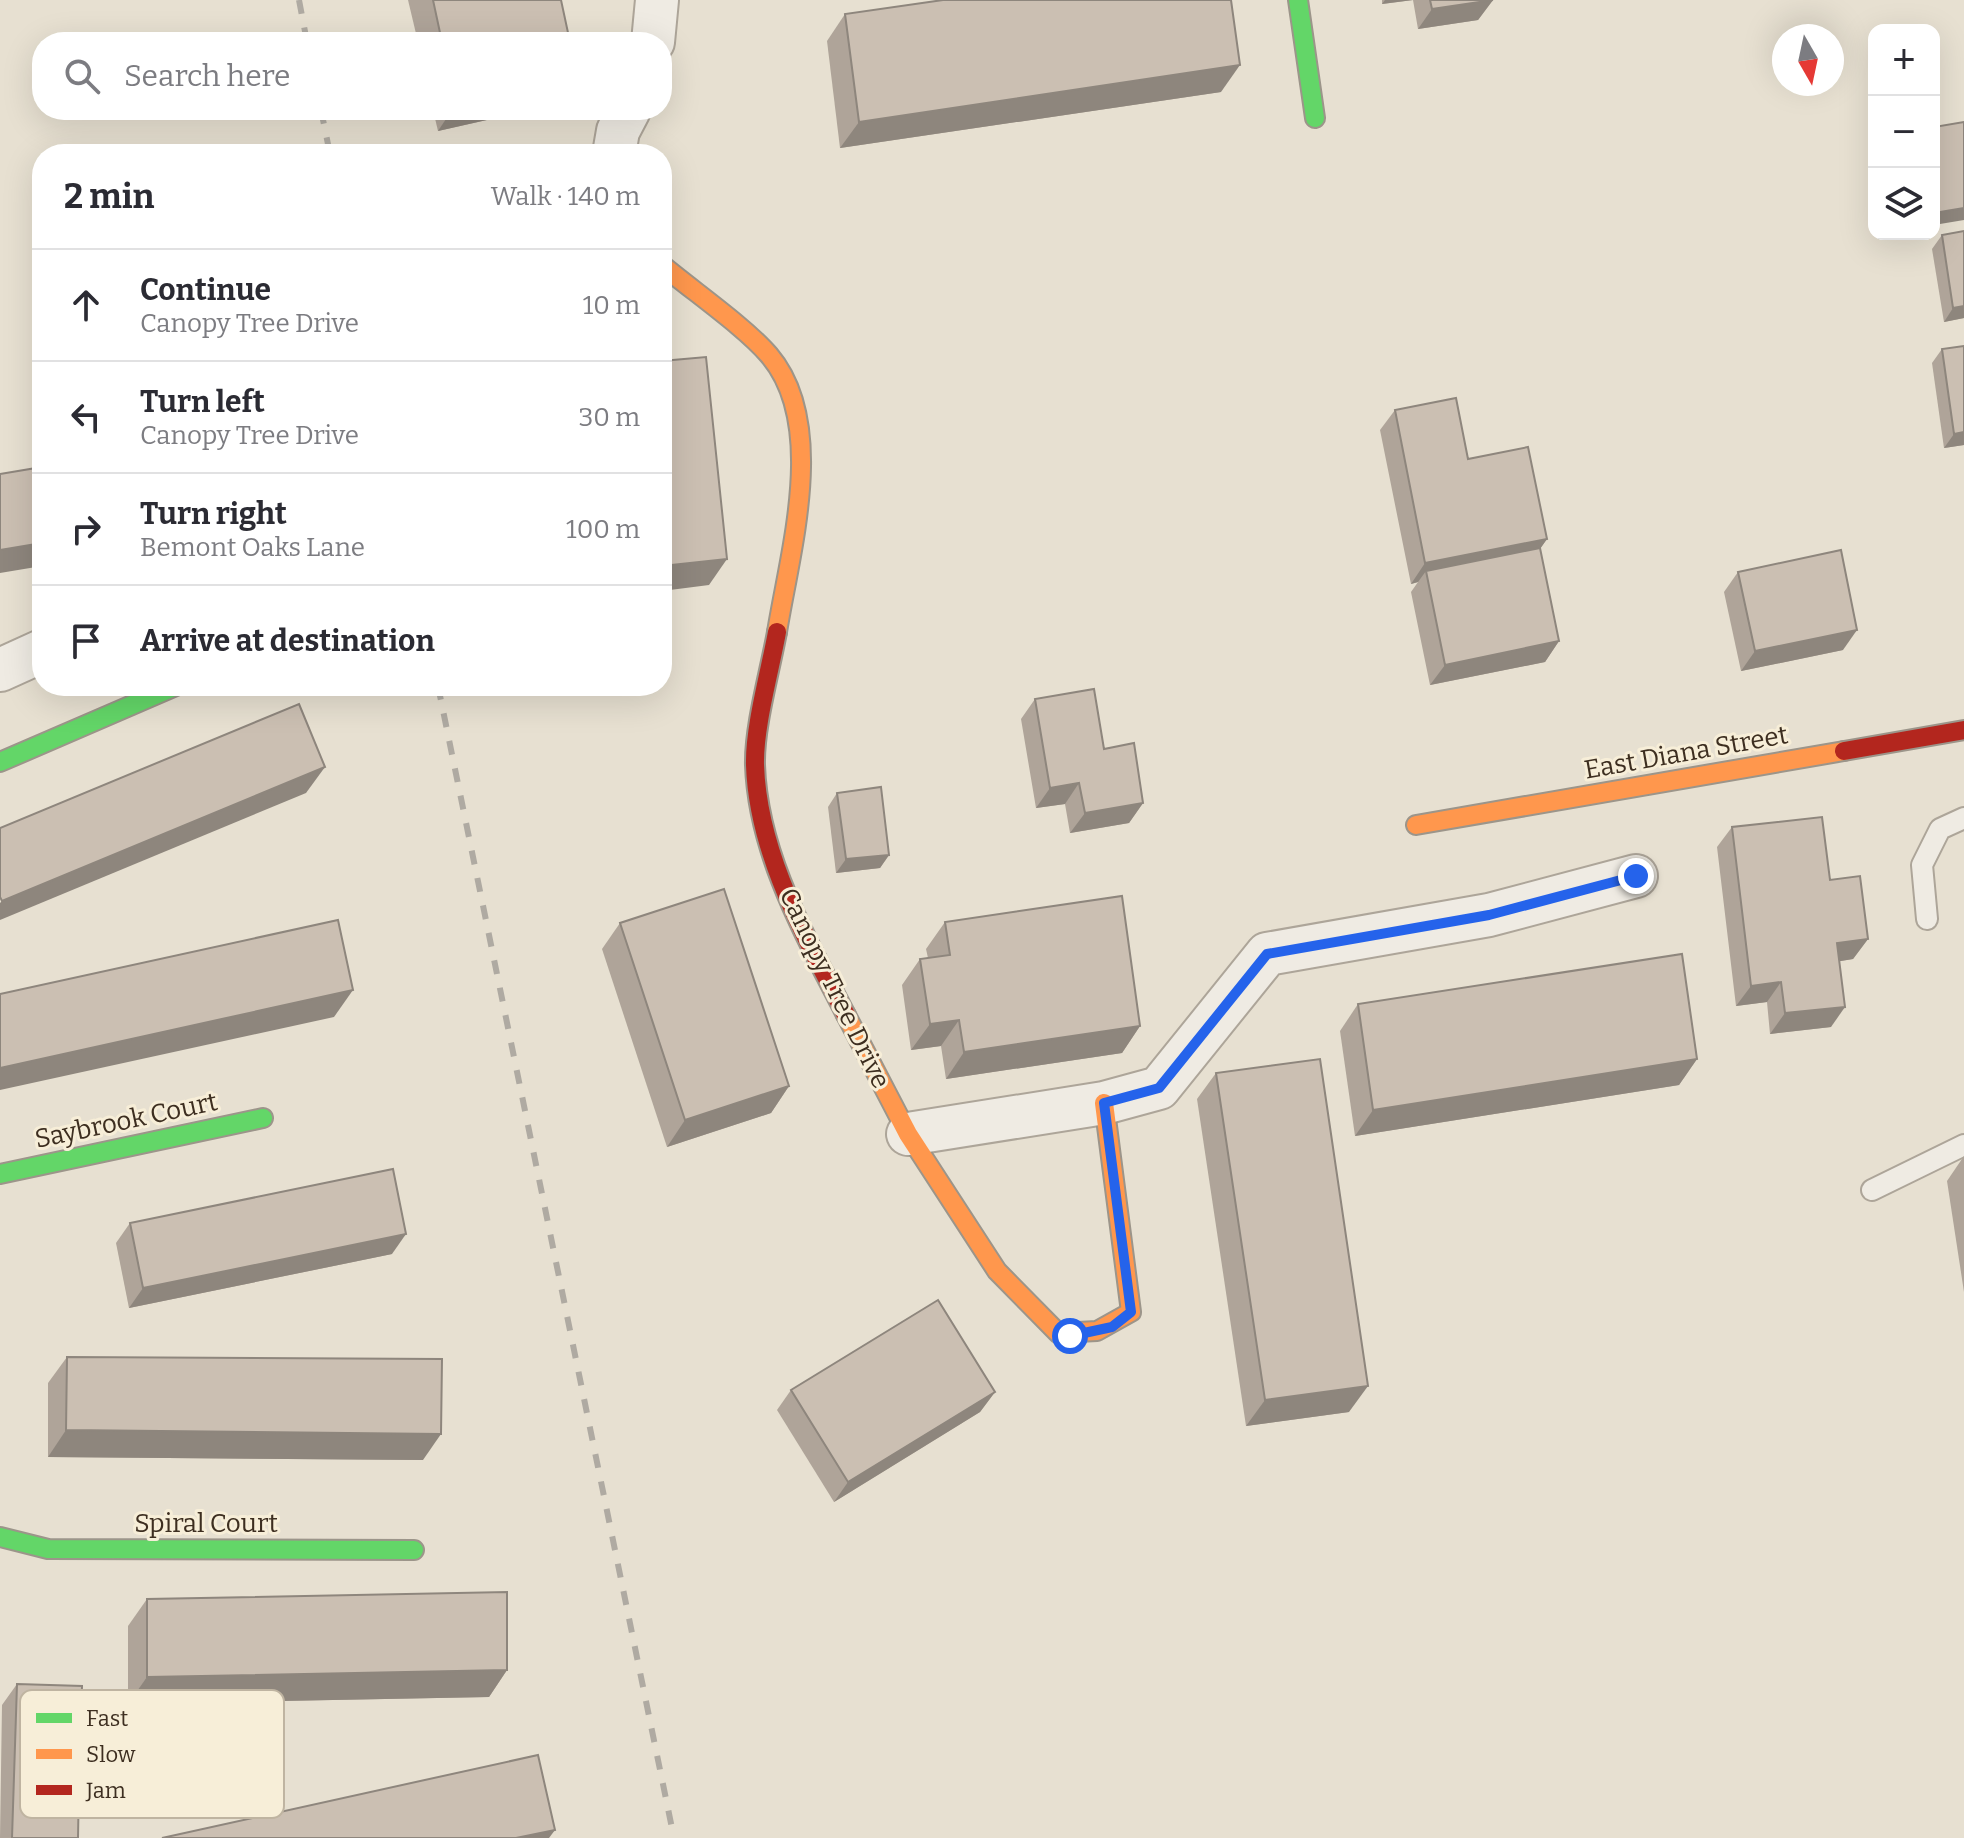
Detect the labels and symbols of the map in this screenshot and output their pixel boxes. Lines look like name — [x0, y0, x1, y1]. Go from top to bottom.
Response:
north arrow — [1772, 24, 1844, 96]
street label: East Diana Street — [1582, 719, 1791, 786]
route end — [1618, 858, 1654, 894]
street label: Canopy Tree Drive — [773, 883, 896, 1093]
street label: Saybrook Court — [32, 1086, 221, 1155]
route start — [1052, 1318, 1088, 1354]
street label: Spiral Court — [134, 1508, 278, 1539]
legend — [20, 1690, 284, 1818]
text: Fast — [86, 1705, 128, 1732]
text: Slow — [86, 1741, 136, 1768]
text: Jam — [85, 1777, 126, 1804]

